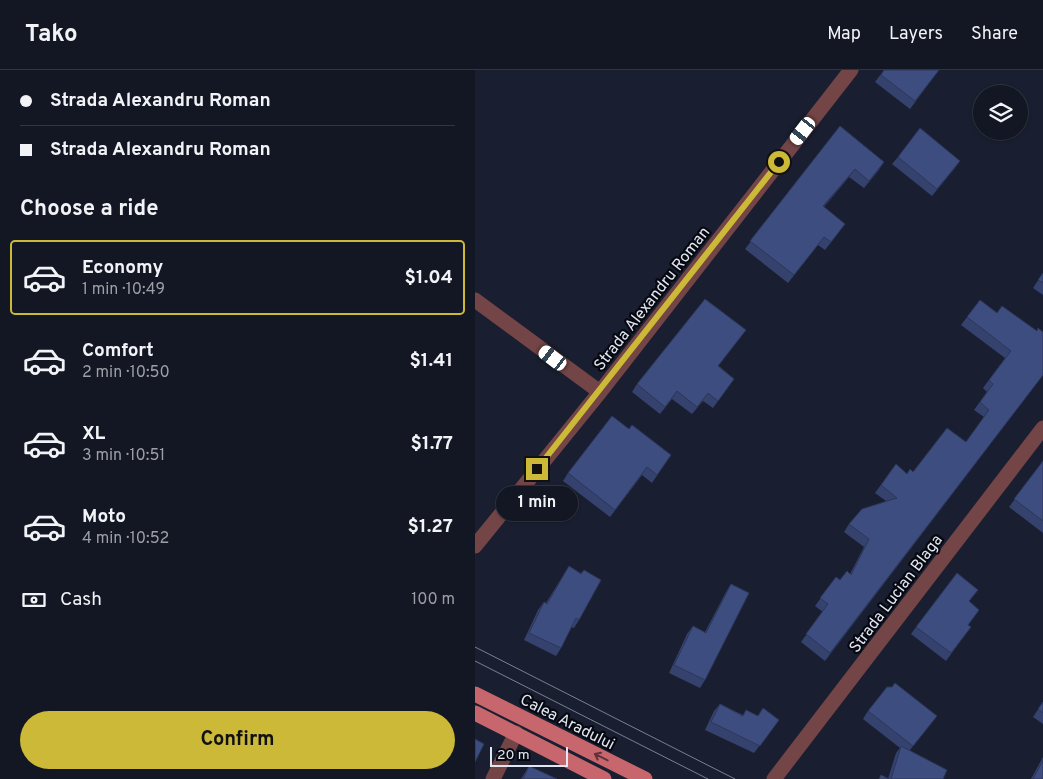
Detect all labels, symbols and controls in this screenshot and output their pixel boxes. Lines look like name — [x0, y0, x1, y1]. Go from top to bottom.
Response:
text: Tako — [25, 20, 78, 50]
text: Map — [827, 23, 861, 46]
text: Layers — [889, 23, 943, 46]
text: Share — [971, 23, 1018, 46]
map controls — [973, 85, 1028, 140]
button: layers — [973, 85, 1028, 140]
text: Strada Alexandru Roman — [50, 89, 271, 113]
car — [787, 115, 818, 147]
text: Strada Alexandru Roman — [50, 138, 271, 162]
route start — [768, 151, 790, 173]
text: Choose a ride — [20, 196, 158, 223]
street label: Strada Alexandru Roman — [590, 223, 715, 375]
icon: car — [22, 255, 67, 300]
text: Economy — [82, 256, 163, 280]
text: $1.04 — [405, 266, 453, 290]
text: 1 min · 10:49 — [82, 280, 165, 300]
icon: car — [22, 338, 67, 383]
text: Comfort — [82, 339, 154, 363]
car — [536, 343, 569, 373]
text: $1.41 — [409, 349, 453, 373]
text: 2 min · 10:50 — [82, 363, 170, 383]
icon: car — [22, 421, 67, 466]
text: XL — [82, 422, 105, 446]
text: $1.77 — [410, 432, 453, 456]
text: 3 min · 10:51 — [82, 446, 165, 466]
route end — [526, 458, 548, 480]
callout: 1 min — [496, 486, 578, 522]
text: 1 min — [518, 493, 556, 513]
icon: car — [22, 504, 67, 549]
text: Moto — [82, 505, 126, 529]
text: $1.27 — [408, 515, 453, 539]
text: 4 min · 10:52 — [82, 529, 169, 549]
street label: Strada Lucian Blaga — [846, 531, 948, 657]
icon: cash — [20, 586, 48, 614]
text: Cash — [60, 588, 102, 612]
text: 100 m — [411, 590, 455, 610]
street label: Calea Aradului — [516, 690, 618, 755]
button: Confirm — [20, 711, 455, 769]
scale bar — [490, 744, 567, 767]
text: 20 m — [497, 747, 530, 764]
one-way arrow — [594, 752, 609, 761]

